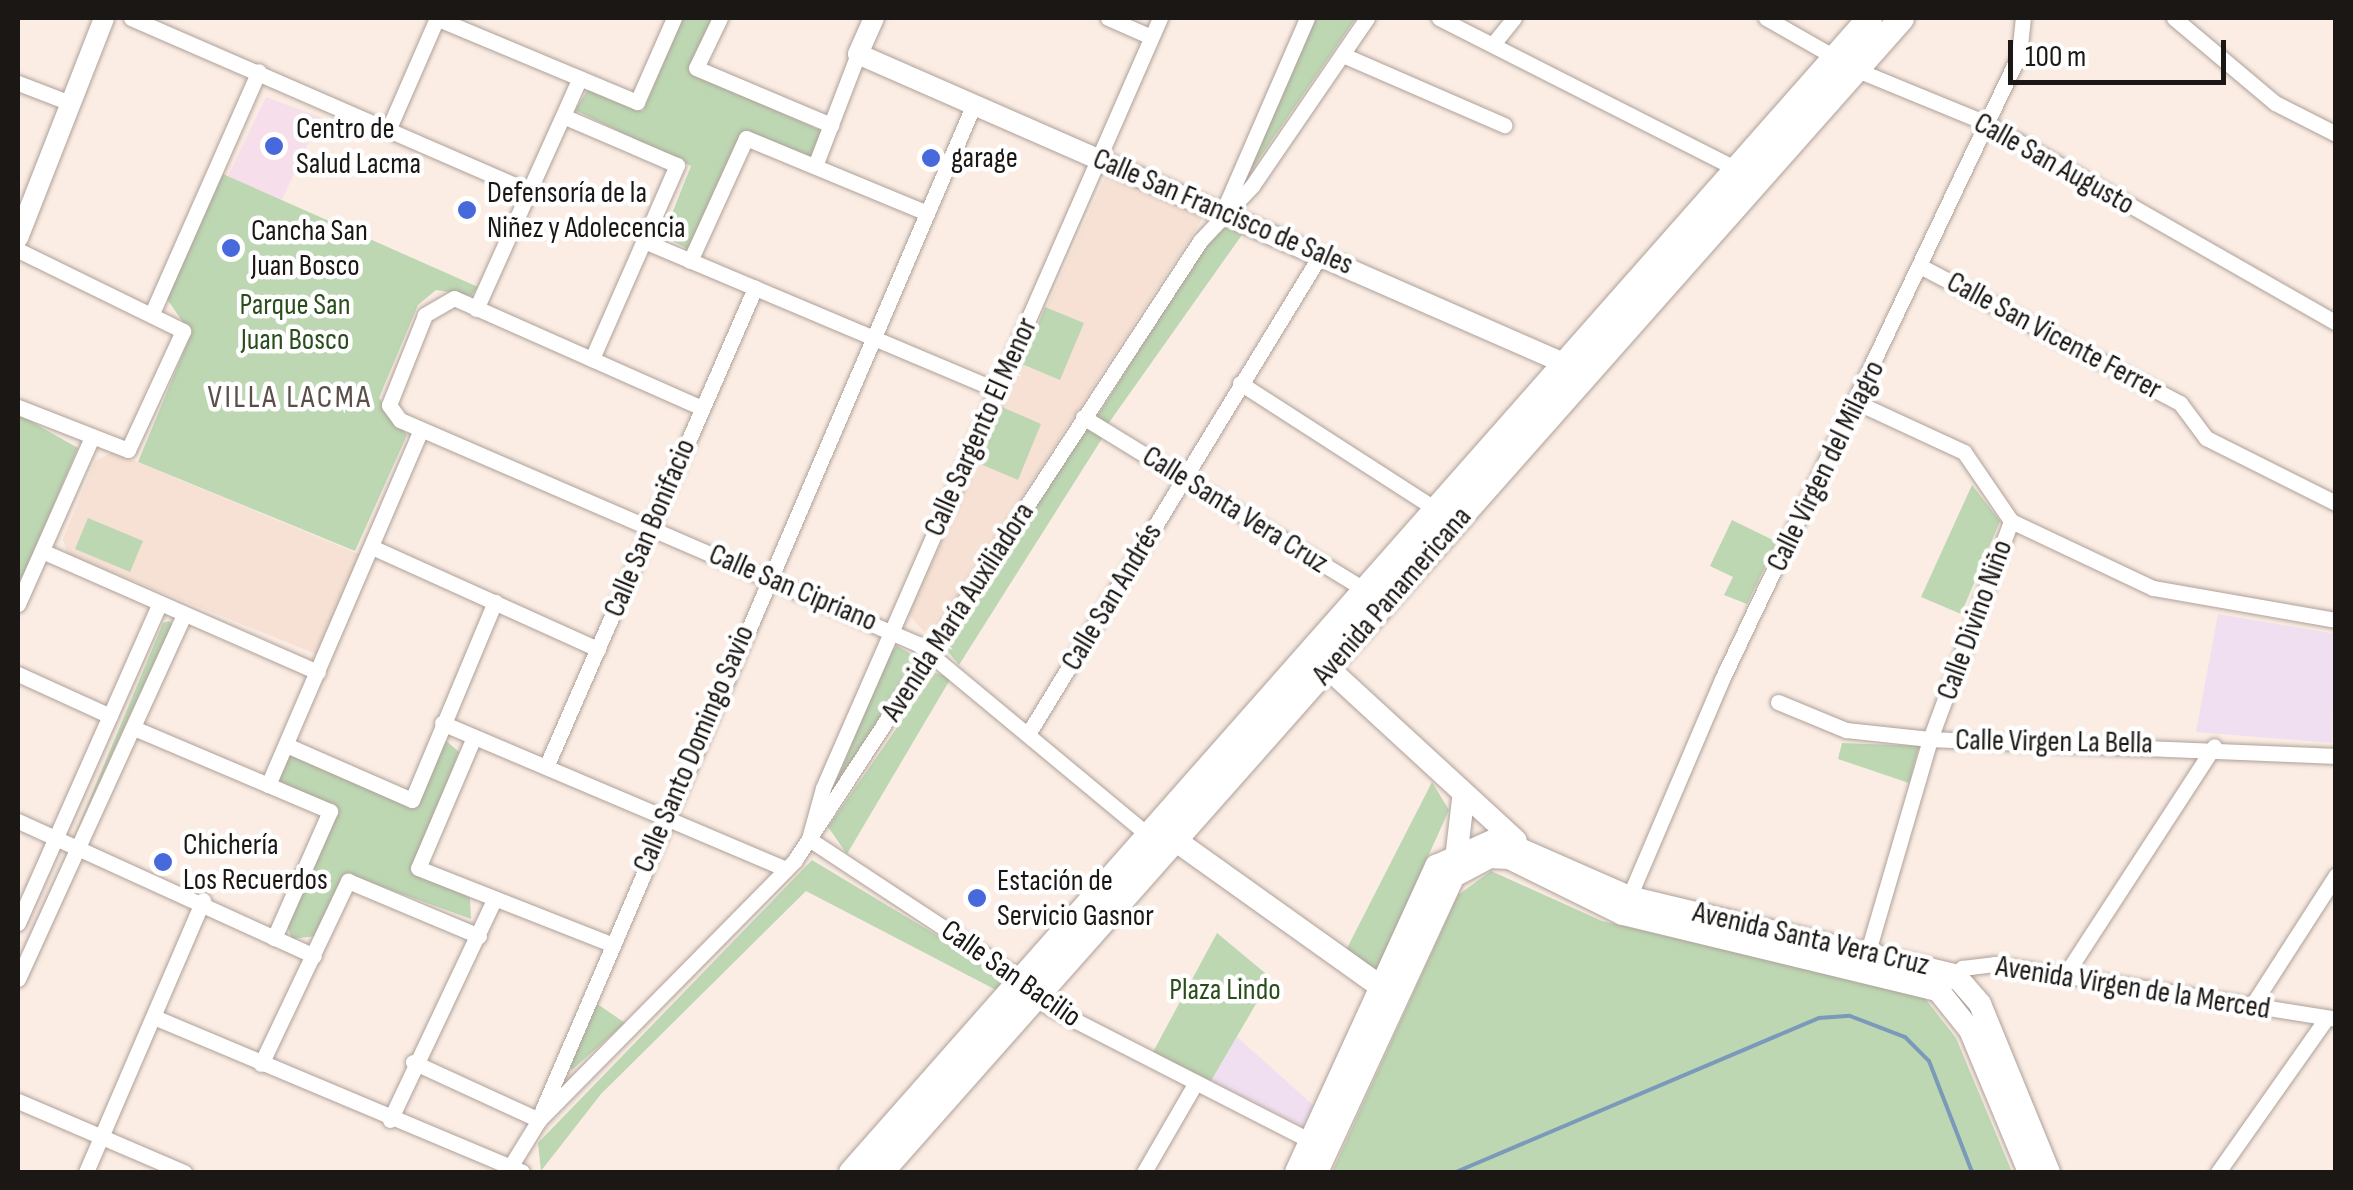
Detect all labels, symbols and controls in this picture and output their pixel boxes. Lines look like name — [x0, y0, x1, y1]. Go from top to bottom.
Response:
scale bar — [2013, 20, 2230, 82]
text: 100 m — [2025, 39, 2086, 75]
street label: Calle San Augusto — [1968, 105, 2140, 223]
place label: Centro de Salud Lacma — [296, 111, 421, 182]
marker: Centro de Salud Lacma — [261, 133, 287, 159]
place label: garage — [951, 140, 1018, 176]
street label: Calle San Francisco de Sales — [1088, 141, 1358, 283]
marker: garage — [920, 147, 942, 169]
place label: Defensoría de la Niñez y Adolecencia — [487, 175, 686, 246]
marker: Defensoría de la Niñez y Adolecencia — [456, 199, 478, 221]
place label: Cancha San Juan Bosco — [251, 213, 368, 284]
marker: Cancha San Juan Bosco — [220, 237, 242, 259]
street label: Calle San Vicente Ferrer — [1941, 264, 2167, 408]
park label: Parque San Juan Bosco — [239, 287, 351, 358]
street label: Calle Sargento El Menor — [917, 312, 1045, 542]
street label: Calle Virgen del Milagro — [1759, 355, 1893, 577]
district label: VILLA LACMA — [208, 379, 372, 417]
street label: Calle San Bonifacio — [596, 434, 704, 622]
street label: Calle Santa Vera Cruz — [1136, 439, 1334, 581]
street label: Avenida María Auxiliadora — [874, 496, 1042, 728]
street label: Avenida Panamericana — [1305, 500, 1479, 692]
street label: Calle San Andrés — [1054, 517, 1170, 677]
street label: Calle Divino Niño — [1929, 535, 2021, 705]
street label: Calle San Cipriano — [704, 536, 882, 640]
street label: Calle Santo Domingo Savio — [626, 620, 762, 878]
street label: Calle Virgen La Bella — [1955, 722, 2153, 762]
place label: Chichería Los Recuerdos — [183, 827, 328, 898]
marker: Chichería Los Recuerdos — [152, 851, 174, 873]
place label: Estación de Servicio Gasnor — [997, 863, 1154, 934]
marker: Estación de Servicio Gasnor — [966, 887, 988, 909]
street label: Avenida Santa Vera Cruz — [1689, 894, 1933, 984]
street label: Calle San Bacilio — [934, 913, 1088, 1035]
street label: Avenida Virgen de la Merced — [1993, 949, 2273, 1027]
park label: Plaza Lindo — [1169, 972, 1281, 1008]

